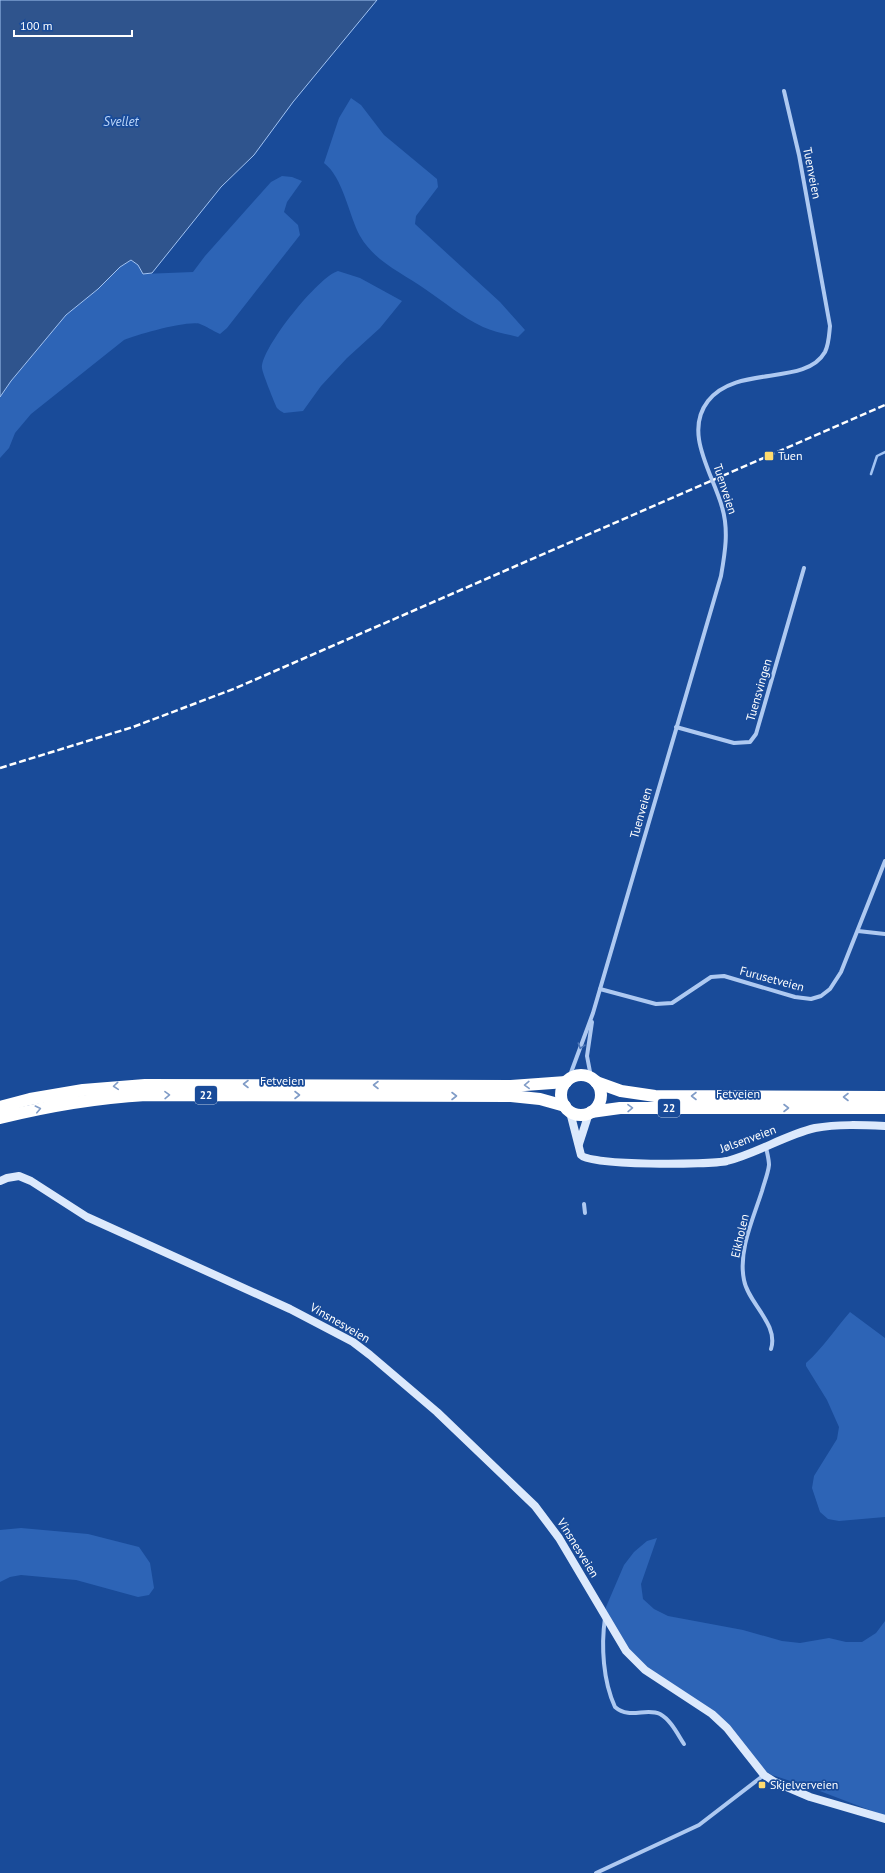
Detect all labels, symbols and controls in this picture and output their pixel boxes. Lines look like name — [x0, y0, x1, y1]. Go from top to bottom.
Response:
scale bar — [14, 12, 132, 38]
text: 100 m — [20, 18, 53, 33]
water label: Svellet — [103, 113, 140, 130]
street label: Tuenveien — [800, 146, 825, 200]
place label: Tuen — [778, 448, 803, 463]
marker: Tuen — [763, 450, 775, 462]
street label: Tuenveien — [710, 462, 741, 516]
street label: Tuensvingen — [742, 657, 775, 723]
street label: Tuenveien — [626, 786, 655, 840]
street label: Furusetveien — [738, 963, 806, 994]
one-way arrow — [577, 1042, 586, 1049]
street label: Fetveien — [260, 1073, 304, 1088]
one-way arrow — [243, 1080, 249, 1088]
one-way arrow — [373, 1081, 379, 1089]
one-way arrow — [524, 1081, 530, 1089]
one-way arrow — [113, 1082, 119, 1091]
road number: 22 — [195, 1086, 217, 1104]
street label: Fetveien — [716, 1086, 760, 1101]
one-way arrow — [164, 1091, 170, 1099]
one-way arrow — [294, 1091, 300, 1099]
one-way arrow — [451, 1092, 457, 1100]
one-way arrow — [691, 1092, 697, 1100]
one-way arrow — [843, 1093, 849, 1101]
road number: 22 — [658, 1099, 680, 1117]
one-way arrow — [627, 1104, 633, 1112]
one-way arrow — [783, 1104, 789, 1112]
one-way arrow — [35, 1106, 41, 1114]
street label: Jølsenveien — [717, 1121, 778, 1156]
street label: Eikholen — [727, 1212, 752, 1259]
street label: Vinsnesveien — [307, 1299, 373, 1346]
street label: Vinsnesveien — [554, 1515, 603, 1580]
place label: Skjelverveien — [770, 1777, 838, 1792]
marker: Skjelverveien — [757, 1780, 767, 1790]

